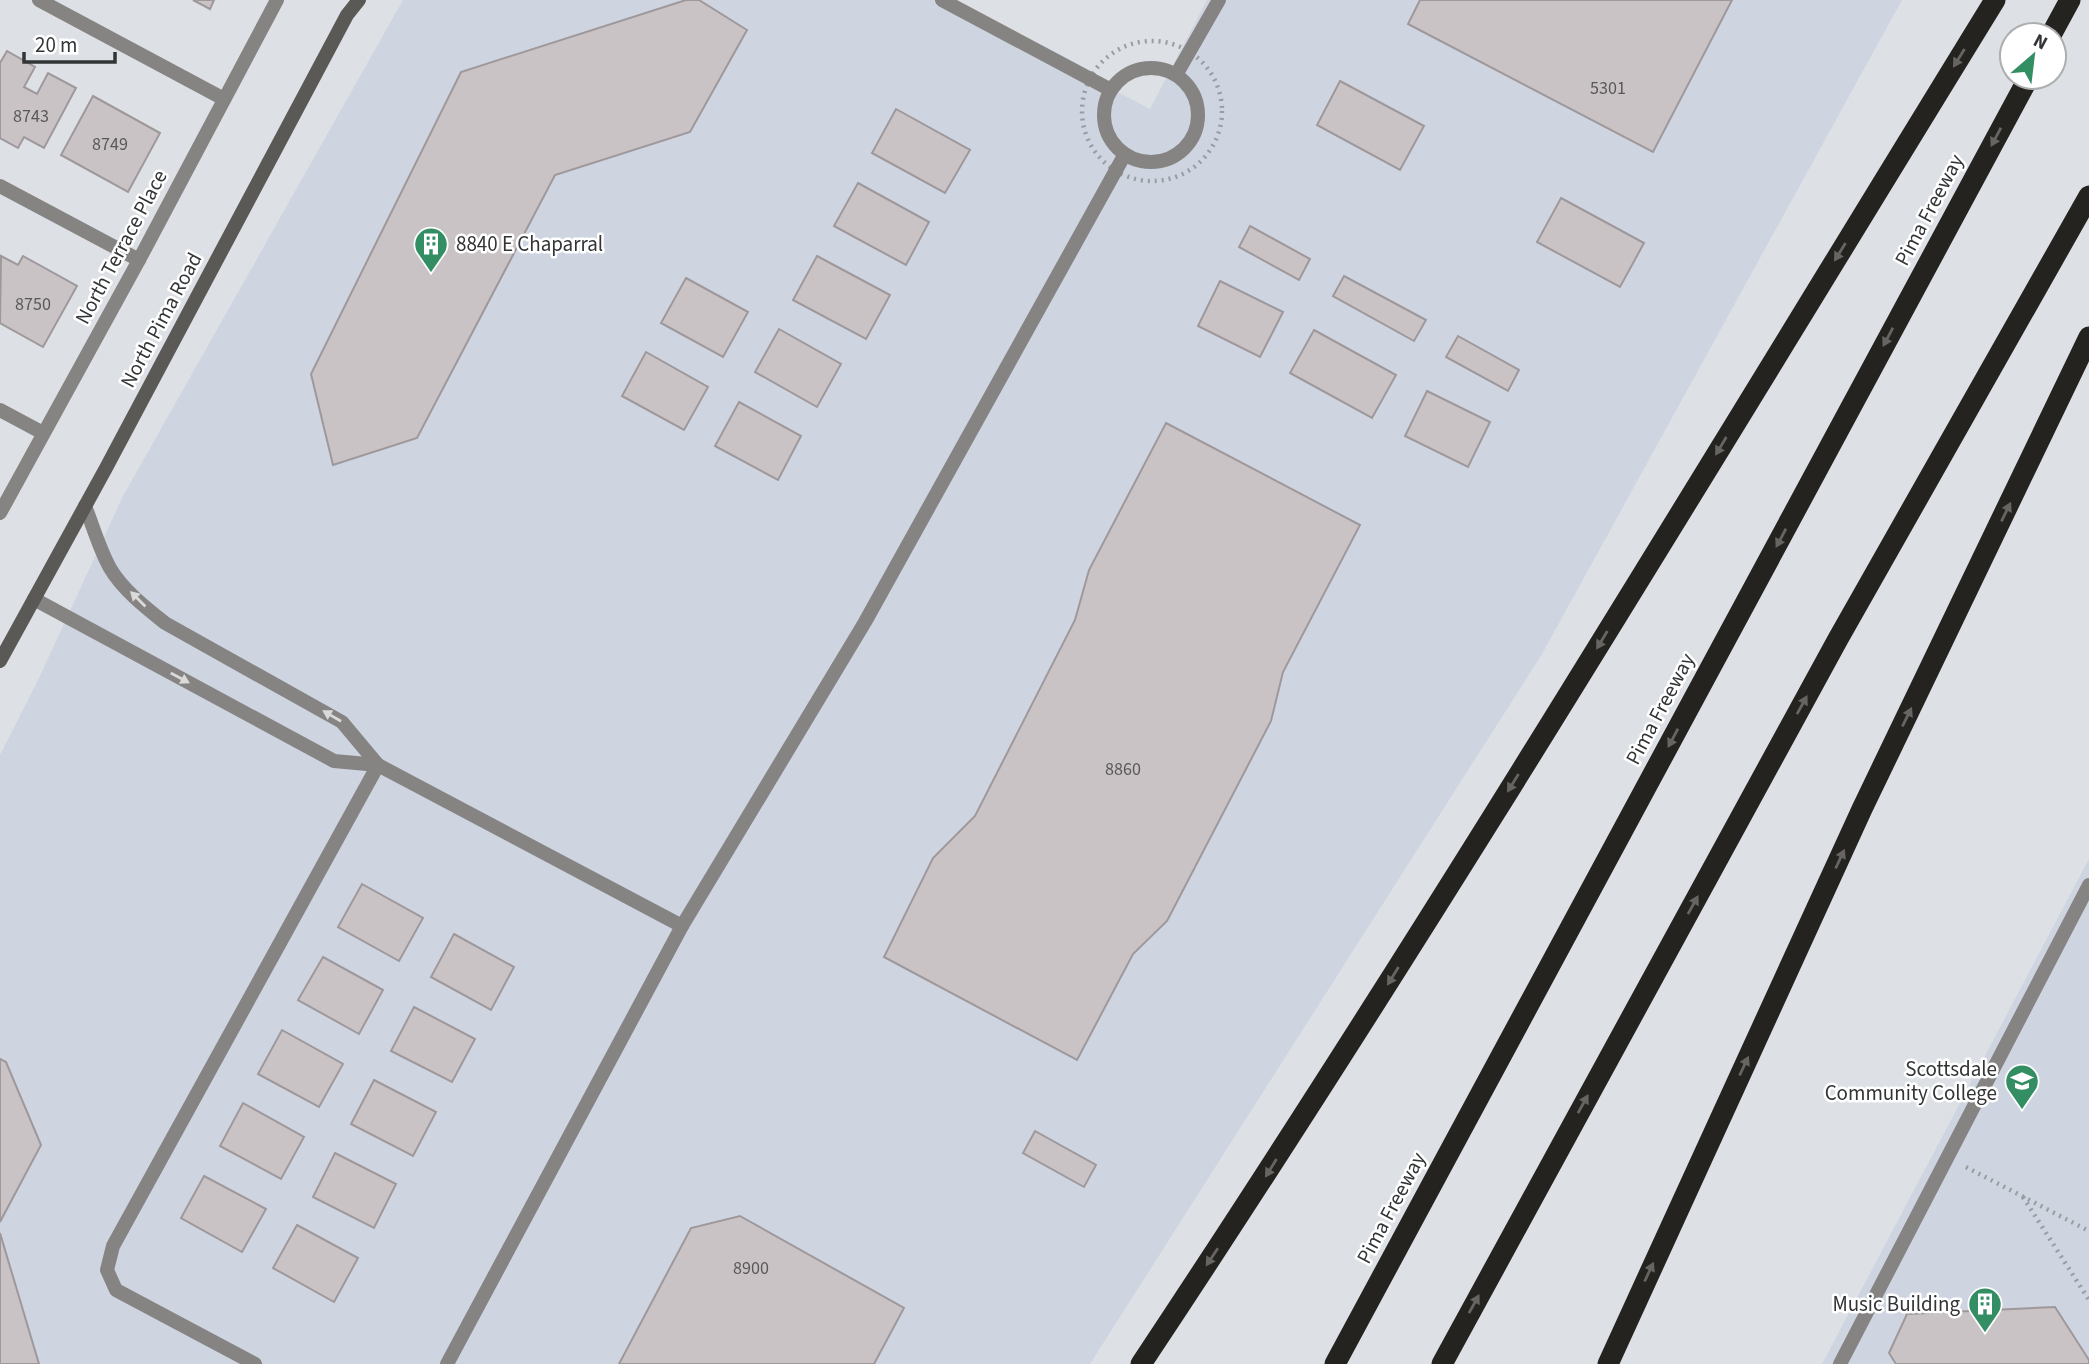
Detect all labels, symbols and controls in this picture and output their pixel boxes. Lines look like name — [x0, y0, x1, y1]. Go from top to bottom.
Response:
scale bar — [24, 21, 116, 65]
north arrow — [1998, 21, 2068, 91]
text: N — [2028, 27, 2052, 57]
text: 20 m — [35, 30, 77, 60]
one-way arrow — [1953, 49, 1965, 68]
house number: 5301 — [1590, 76, 1626, 101]
house number: 8743 — [13, 104, 49, 129]
one-way arrow — [1991, 127, 2002, 147]
house number: 8749 — [92, 132, 128, 157]
street label: Pima Freeway — [1887, 149, 1971, 271]
street label: North Terrace Place — [68, 164, 174, 330]
building icon: 8840 E Chaparral — [412, 225, 450, 274]
place label: 8840 E Chaparral — [456, 229, 603, 259]
one-way arrow — [1833, 242, 1846, 261]
street label: North Pima Road — [113, 247, 209, 393]
house number: 8750 — [15, 292, 51, 317]
one-way arrow — [1883, 328, 1895, 348]
one-way arrow — [1714, 436, 1727, 455]
one-way arrow — [2001, 502, 2012, 522]
one-way arrow — [1775, 528, 1787, 548]
one-way arrow — [129, 590, 146, 607]
one-way arrow — [1595, 630, 1608, 649]
street label: Pima Freeway — [1618, 648, 1702, 770]
one-way arrow — [170, 672, 190, 684]
one-way arrow — [1796, 695, 1807, 715]
one-way arrow — [1901, 707, 1912, 727]
one-way arrow — [322, 710, 341, 722]
one-way arrow — [1667, 728, 1678, 748]
house number: 8860 — [1105, 757, 1141, 782]
one-way arrow — [1507, 774, 1520, 793]
one-way arrow — [1834, 849, 1845, 869]
one-way arrow — [1687, 895, 1698, 915]
one-way arrow — [1386, 967, 1399, 986]
place label: Scottsdale Community College — [1825, 1054, 1997, 1108]
one-way arrow — [1738, 1056, 1750, 1076]
school or university icon: Scottsdale Community College — [2003, 1062, 2041, 1111]
one-way arrow — [1577, 1094, 1589, 1114]
street label: Pima Freeway — [1349, 1147, 1433, 1269]
one-way arrow — [1264, 1159, 1277, 1178]
one-way arrow — [1206, 1248, 1219, 1267]
house number: 8900 — [733, 1256, 769, 1281]
one-way arrow — [1643, 1262, 1655, 1282]
building icon: Music Building — [1966, 1285, 2004, 1334]
place label: Music Building — [1832, 1289, 1960, 1319]
one-way arrow — [1469, 1294, 1480, 1314]

